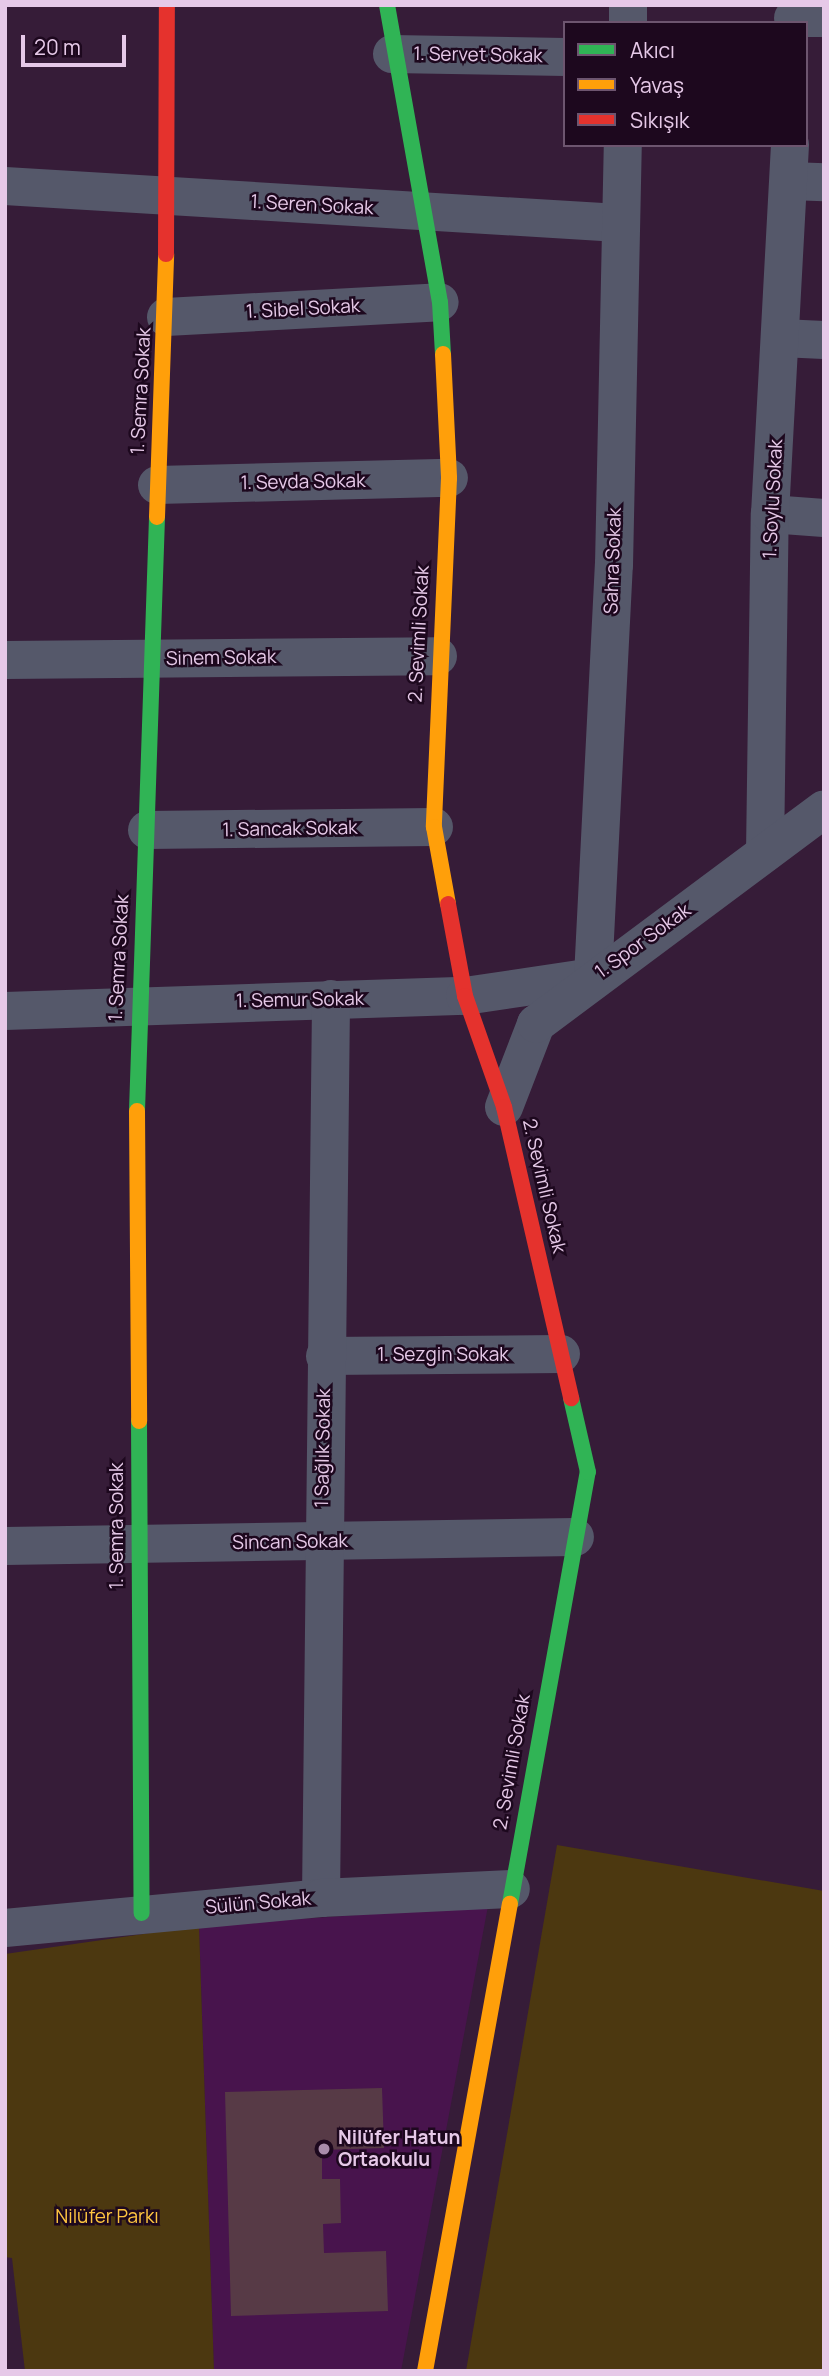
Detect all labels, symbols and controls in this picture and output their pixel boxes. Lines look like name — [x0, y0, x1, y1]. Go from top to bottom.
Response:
scale bar — [24, 21, 130, 65]
legend — [563, 21, 808, 147]
text: 20 m — [34, 33, 81, 61]
text: Akıcı — [630, 36, 675, 64]
street label: 1. Servet Sokak — [413, 42, 543, 68]
text: Yavaş — [630, 71, 684, 99]
text: Sıkışık — [630, 106, 690, 134]
street label: 1. Seren Sokak — [250, 190, 374, 220]
street label: 1. Sibel Sokak — [245, 295, 361, 323]
street label: 1. Semra Sokak — [126, 327, 156, 455]
street label: 1. Soylu Sokak — [758, 439, 788, 559]
street label: 1. Sevda Sokak — [240, 470, 366, 494]
street label: Sahra Sokak — [600, 507, 626, 615]
street label: 2. Sevimli Sokak — [404, 565, 434, 703]
street label: Sinem Sokak — [166, 646, 276, 670]
street label: 1. Sancak Sokak — [222, 816, 358, 842]
street label: 1. Semra Sokak — [104, 894, 134, 1022]
street label: 1. Spor Sokak — [591, 899, 695, 983]
street label: 1. Semur Sokak — [236, 987, 364, 1013]
street label: 2. Sevimli Sokak — [517, 1117, 571, 1255]
street label: 1. Sezgin Sokak — [377, 1344, 509, 1366]
street label: 1 Sağlık Sokak — [311, 1388, 335, 1508]
street label: 1. Semra Sokak — [106, 1462, 128, 1590]
street label: Sincan Sokak — [232, 1530, 348, 1554]
street label: 2. Sevimli Sokak — [489, 1693, 535, 1831]
street label: Sülün Sokak — [204, 1887, 312, 1919]
place label: Nilüfer Hatun Ortaokulu — [338, 2127, 460, 2171]
marker: Nilüfer Hatun Ortaokulu — [316, 2141, 332, 2157]
park label: Nilüfer Parkı — [55, 2206, 159, 2228]

